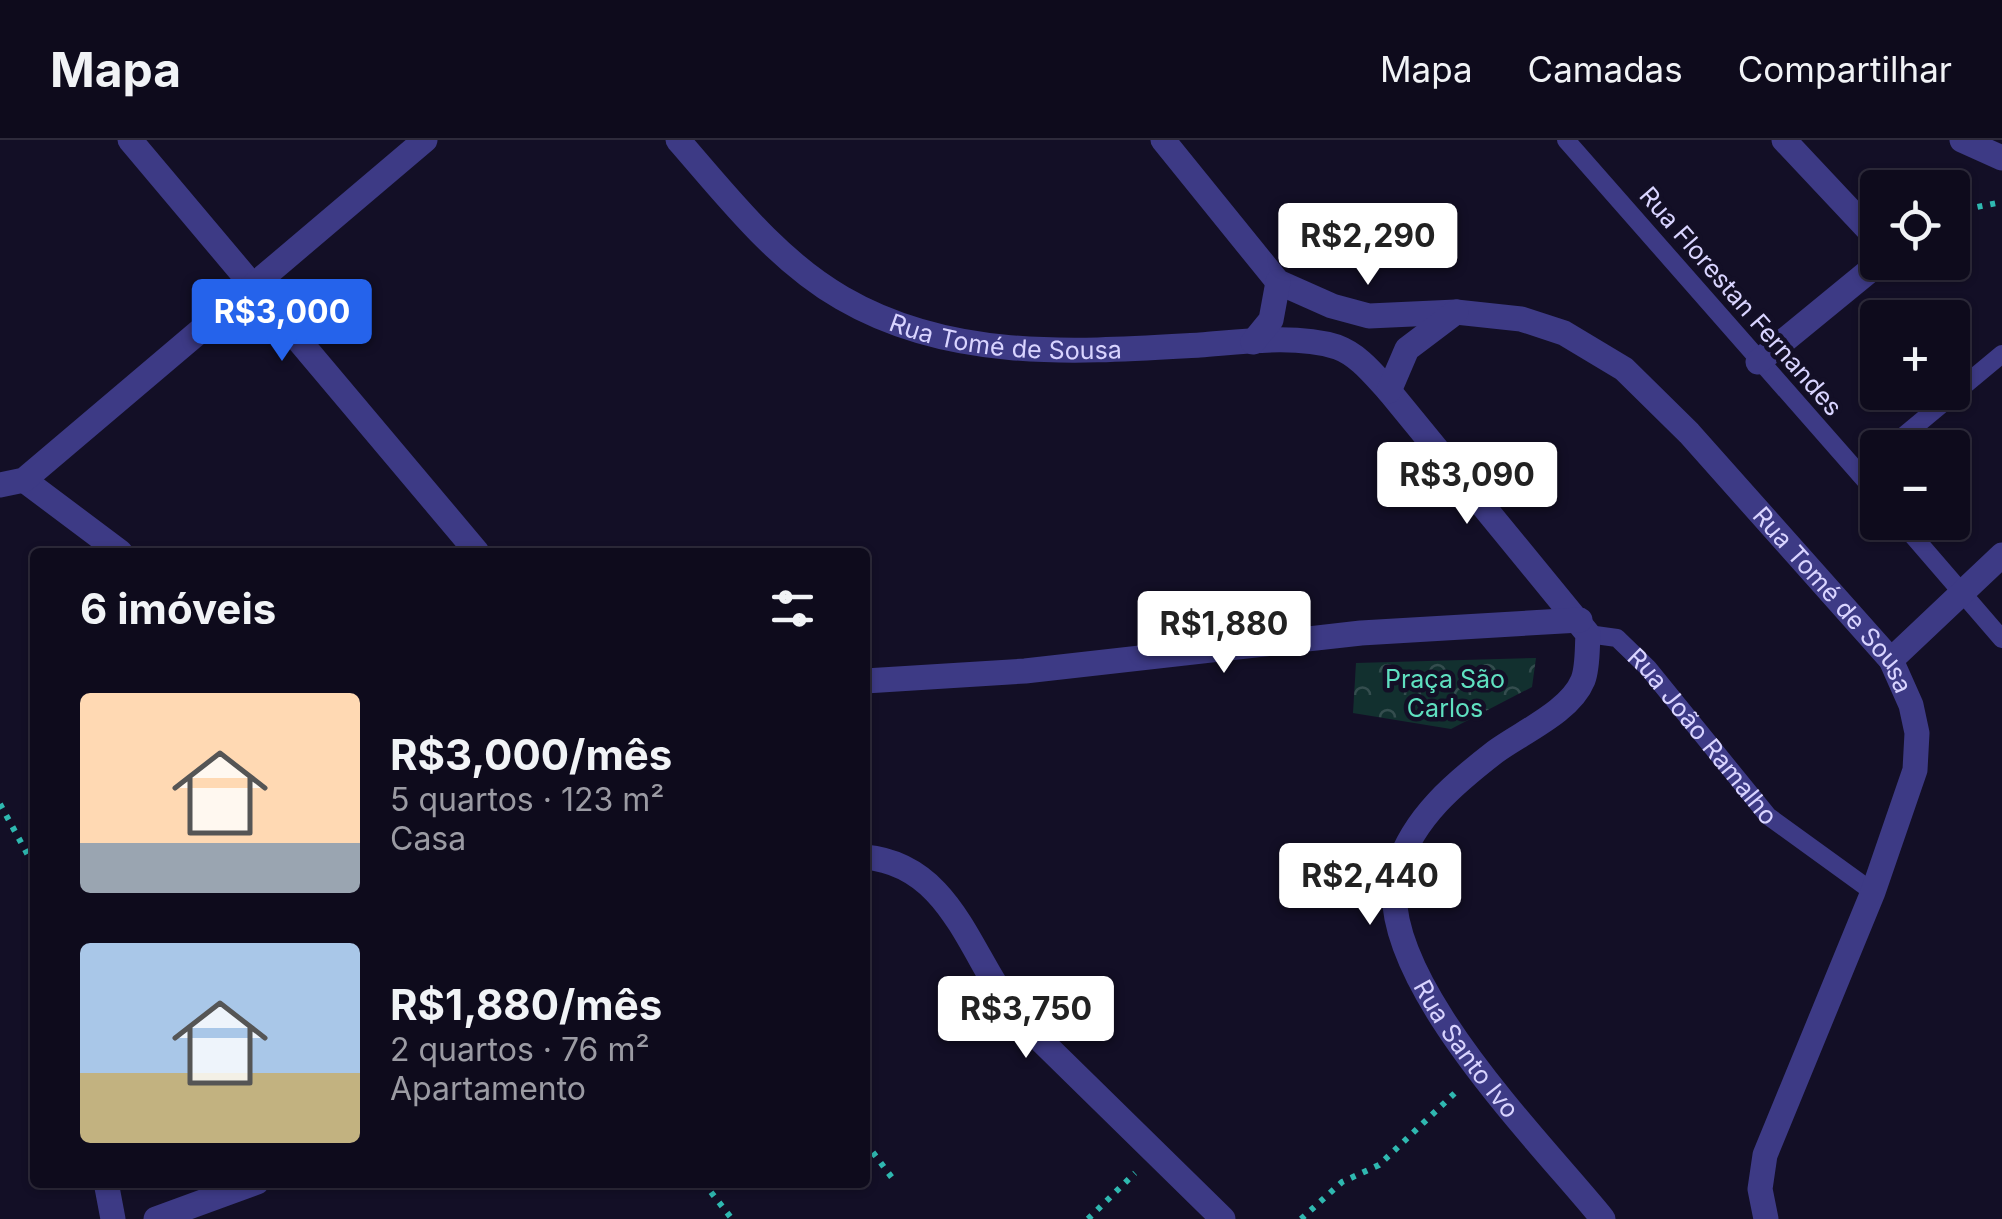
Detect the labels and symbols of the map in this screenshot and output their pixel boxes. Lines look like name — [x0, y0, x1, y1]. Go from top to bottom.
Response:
street label: Rua Florestan Fernandes — [1633, 180, 1849, 422]
pin: R$2,290 — [1276, 203, 1460, 288]
pin: R$3,000 — [190, 279, 374, 364]
street label: Rua Tomé de Sousa — [885, 307, 1122, 365]
pin: R$3,090 — [1375, 442, 1559, 527]
street label: Rua Tomé de Sousa — [1747, 500, 1919, 698]
pin: R$1,880 — [1132, 591, 1316, 676]
street label: Rua João Ramalho — [1622, 642, 1784, 831]
park label: Praça São Carlos — [1385, 664, 1505, 723]
pin: R$2,440 — [1278, 843, 1462, 928]
street label: Rua Santo Ivo — [1407, 974, 1525, 1124]
pin: R$3,750 — [934, 976, 1118, 1061]

